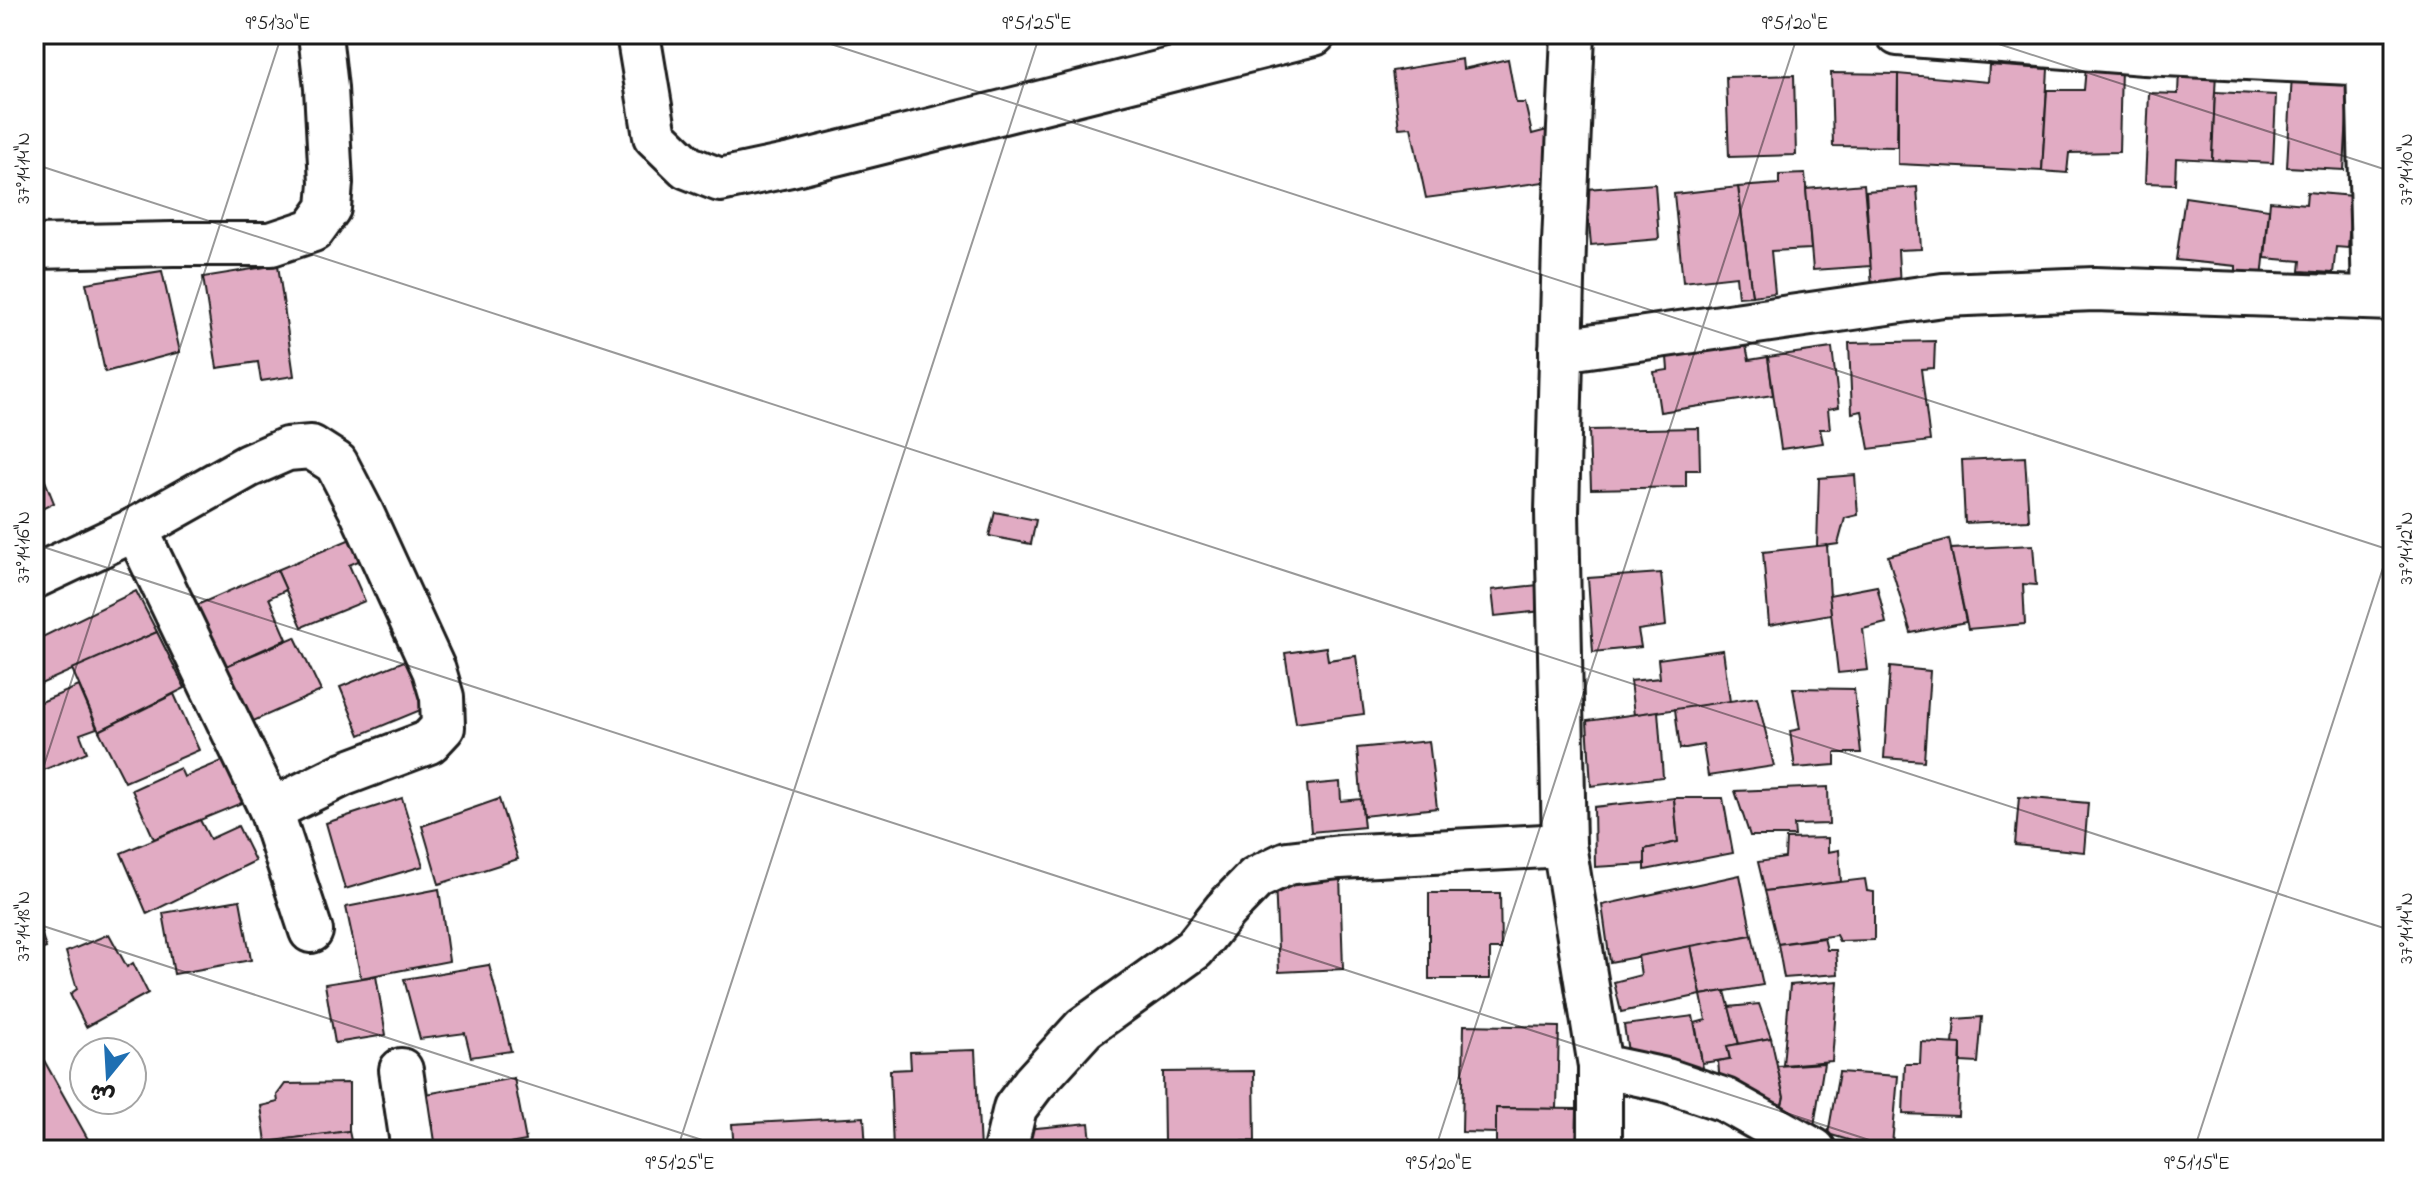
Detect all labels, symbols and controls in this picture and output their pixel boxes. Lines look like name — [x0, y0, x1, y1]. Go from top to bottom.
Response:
text: 9°51'30"E — [246, 10, 310, 39]
text: 9°51'25"E — [1002, 10, 1072, 39]
text: 9°51'20"E — [1762, 10, 1828, 39]
text: 37°14'14"N — [10, 132, 39, 204]
text: 37°14'10"N — [2393, 133, 2422, 205]
text: 37°14'16"N — [10, 511, 39, 583]
text: 37°14'12"N — [2393, 511, 2422, 585]
text: 37°14'18"N — [10, 891, 39, 961]
text: 37°14'14"N — [2393, 892, 2422, 964]
north arrow — [68, 1036, 148, 1116]
text: ش — [86, 1073, 119, 1111]
text: 9°51'25"E — [645, 1150, 715, 1179]
text: 9°51'20"E — [1406, 1150, 1472, 1179]
text: 9°51'15"E — [2164, 1150, 2230, 1179]

